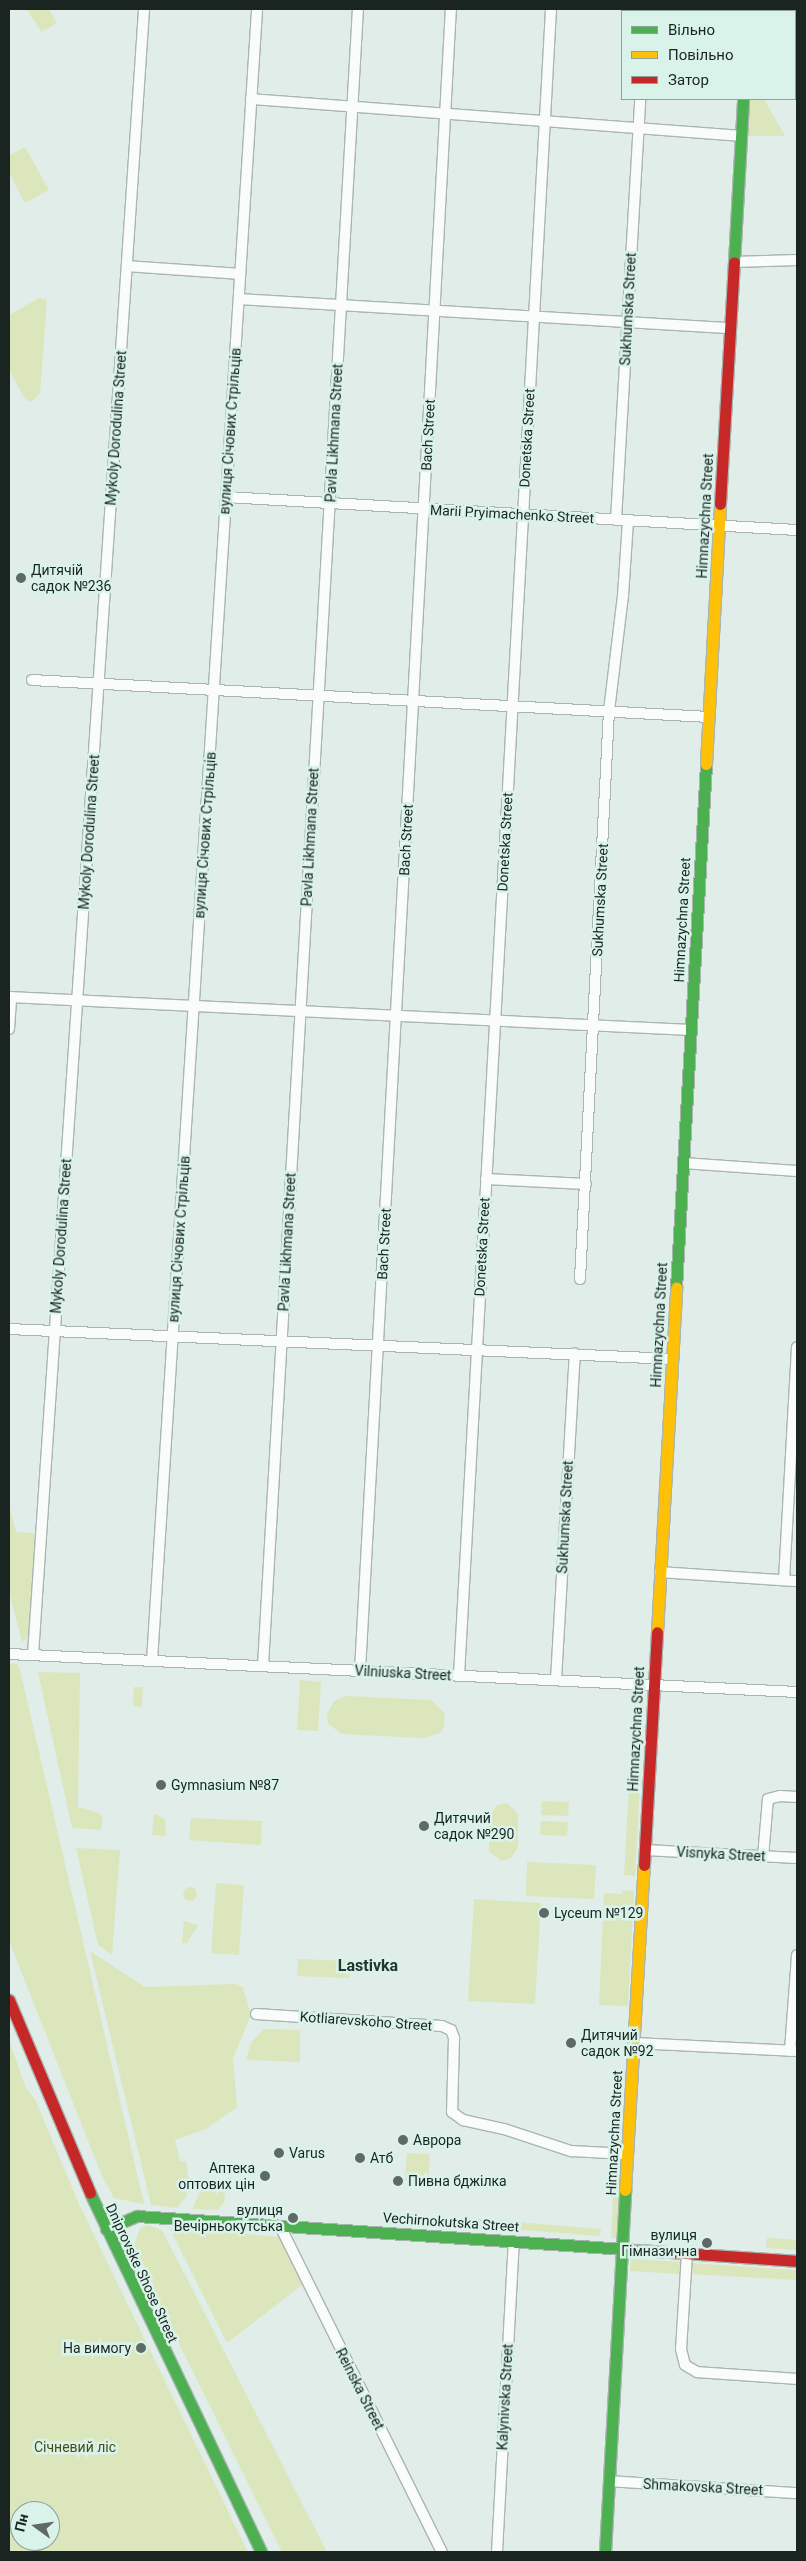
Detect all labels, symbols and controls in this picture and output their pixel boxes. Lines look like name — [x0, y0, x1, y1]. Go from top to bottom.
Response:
legend — [621, 10, 796, 100]
text: Вільно — [668, 21, 715, 39]
text: Повільно — [668, 46, 734, 64]
text: Затор — [668, 71, 709, 89]
street label: Sukhumska Street — [617, 252, 639, 366]
street label: вулиця Січових Стрільців — [216, 347, 244, 515]
street label: Mykoly Dorodulina Street — [102, 350, 130, 506]
street label: Pavla Likhmana Street — [322, 363, 346, 503]
street label: Donetska Street — [516, 388, 538, 488]
street label: Bach Street — [418, 399, 438, 471]
street label: Himnazychna Street — [693, 453, 717, 579]
street label: Marii Pryimachenko Street — [430, 501, 594, 527]
place label: Дитячій садок №236 — [31, 562, 111, 594]
marker: Дитячій садок №236 — [15, 572, 27, 584]
street label: вулиця Січових Стрільців — [191, 751, 219, 919]
street label: Mykoly Dorodulina Street — [75, 754, 103, 910]
street label: Pavla Likhmana Street — [298, 767, 322, 907]
street label: Donetska Street — [494, 792, 516, 892]
street label: Bach Street — [396, 804, 416, 876]
street label: Sukhumska Street — [589, 843, 611, 957]
street label: Himnazychna Street — [670, 857, 694, 983]
street label: вулиця Січових Стрільців — [165, 1155, 193, 1323]
street label: Mykoly Dorodulina Street — [47, 1158, 75, 1314]
street label: Pavla Likhmana Street — [275, 1172, 299, 1312]
street label: Donetska Street — [471, 1197, 493, 1297]
street label: Bach Street — [374, 1208, 394, 1280]
street label: Himnazychna Street — [647, 1262, 671, 1388]
street label: Sukhumska Street — [554, 1460, 576, 1574]
street label: Vilniuska Street — [354, 1662, 452, 1684]
street label: Himnazychna Street — [624, 1666, 648, 1792]
place label: Gymnasium №87 — [171, 1777, 279, 1793]
marker: Gymnasium №87 — [155, 1779, 167, 1791]
place label: Дитячий садок №290 — [434, 1810, 514, 1842]
marker: Дитячий садок №290 — [418, 1820, 430, 1832]
street label: Visnyka Street — [676, 1843, 766, 1865]
place label: Lyceum №129 — [554, 1905, 643, 1921]
marker: Lyceum №129 — [538, 1907, 550, 1919]
district label: Lastivka — [338, 1956, 398, 1976]
street label: Kotliarevskoho Street — [299, 2008, 433, 2034]
place label: Дитячий садок №92 — [581, 2027, 654, 2060]
marker: Дитячий садок №92 — [565, 2037, 577, 2049]
street label: Himnazychna Street — [602, 2070, 626, 2196]
place label: Аврора — [413, 2132, 461, 2148]
marker: Аврора — [397, 2134, 409, 2146]
place label: Varus — [289, 2145, 325, 2161]
marker: Varus — [273, 2147, 285, 2159]
place label: Атб — [370, 2150, 393, 2166]
marker: Атб — [354, 2152, 366, 2164]
place label: Аптека оптових цін — [178, 2160, 255, 2192]
marker: Аптека оптових цін — [259, 2170, 271, 2182]
place label: Пивна бджілка — [408, 2173, 507, 2189]
marker: Пивна бджілка — [392, 2175, 404, 2187]
street label: Dniprovske Shose Street — [102, 2201, 182, 2345]
place label: вулиця Вечірньокутська — [174, 2202, 283, 2234]
street label: Vechirnokutska Street — [382, 2209, 520, 2235]
marker: вулиця Вечірньокутська — [287, 2212, 299, 2224]
place label: вулиця Гімназична — [621, 2227, 697, 2260]
marker: вулиця Гімназична — [701, 2237, 713, 2249]
place label: На вимогу — [63, 2340, 131, 2356]
marker: На вимогу — [135, 2342, 147, 2354]
street label: Kalynivska Street — [494, 2343, 516, 2451]
street label: Reinska Street — [332, 2345, 388, 2433]
park label: Січневий ліс — [34, 2439, 116, 2455]
street label: Shmakovska Street — [643, 2475, 763, 2499]
north arrow — [10, 2501, 60, 2551]
text: Пн — [11, 2512, 31, 2533]

